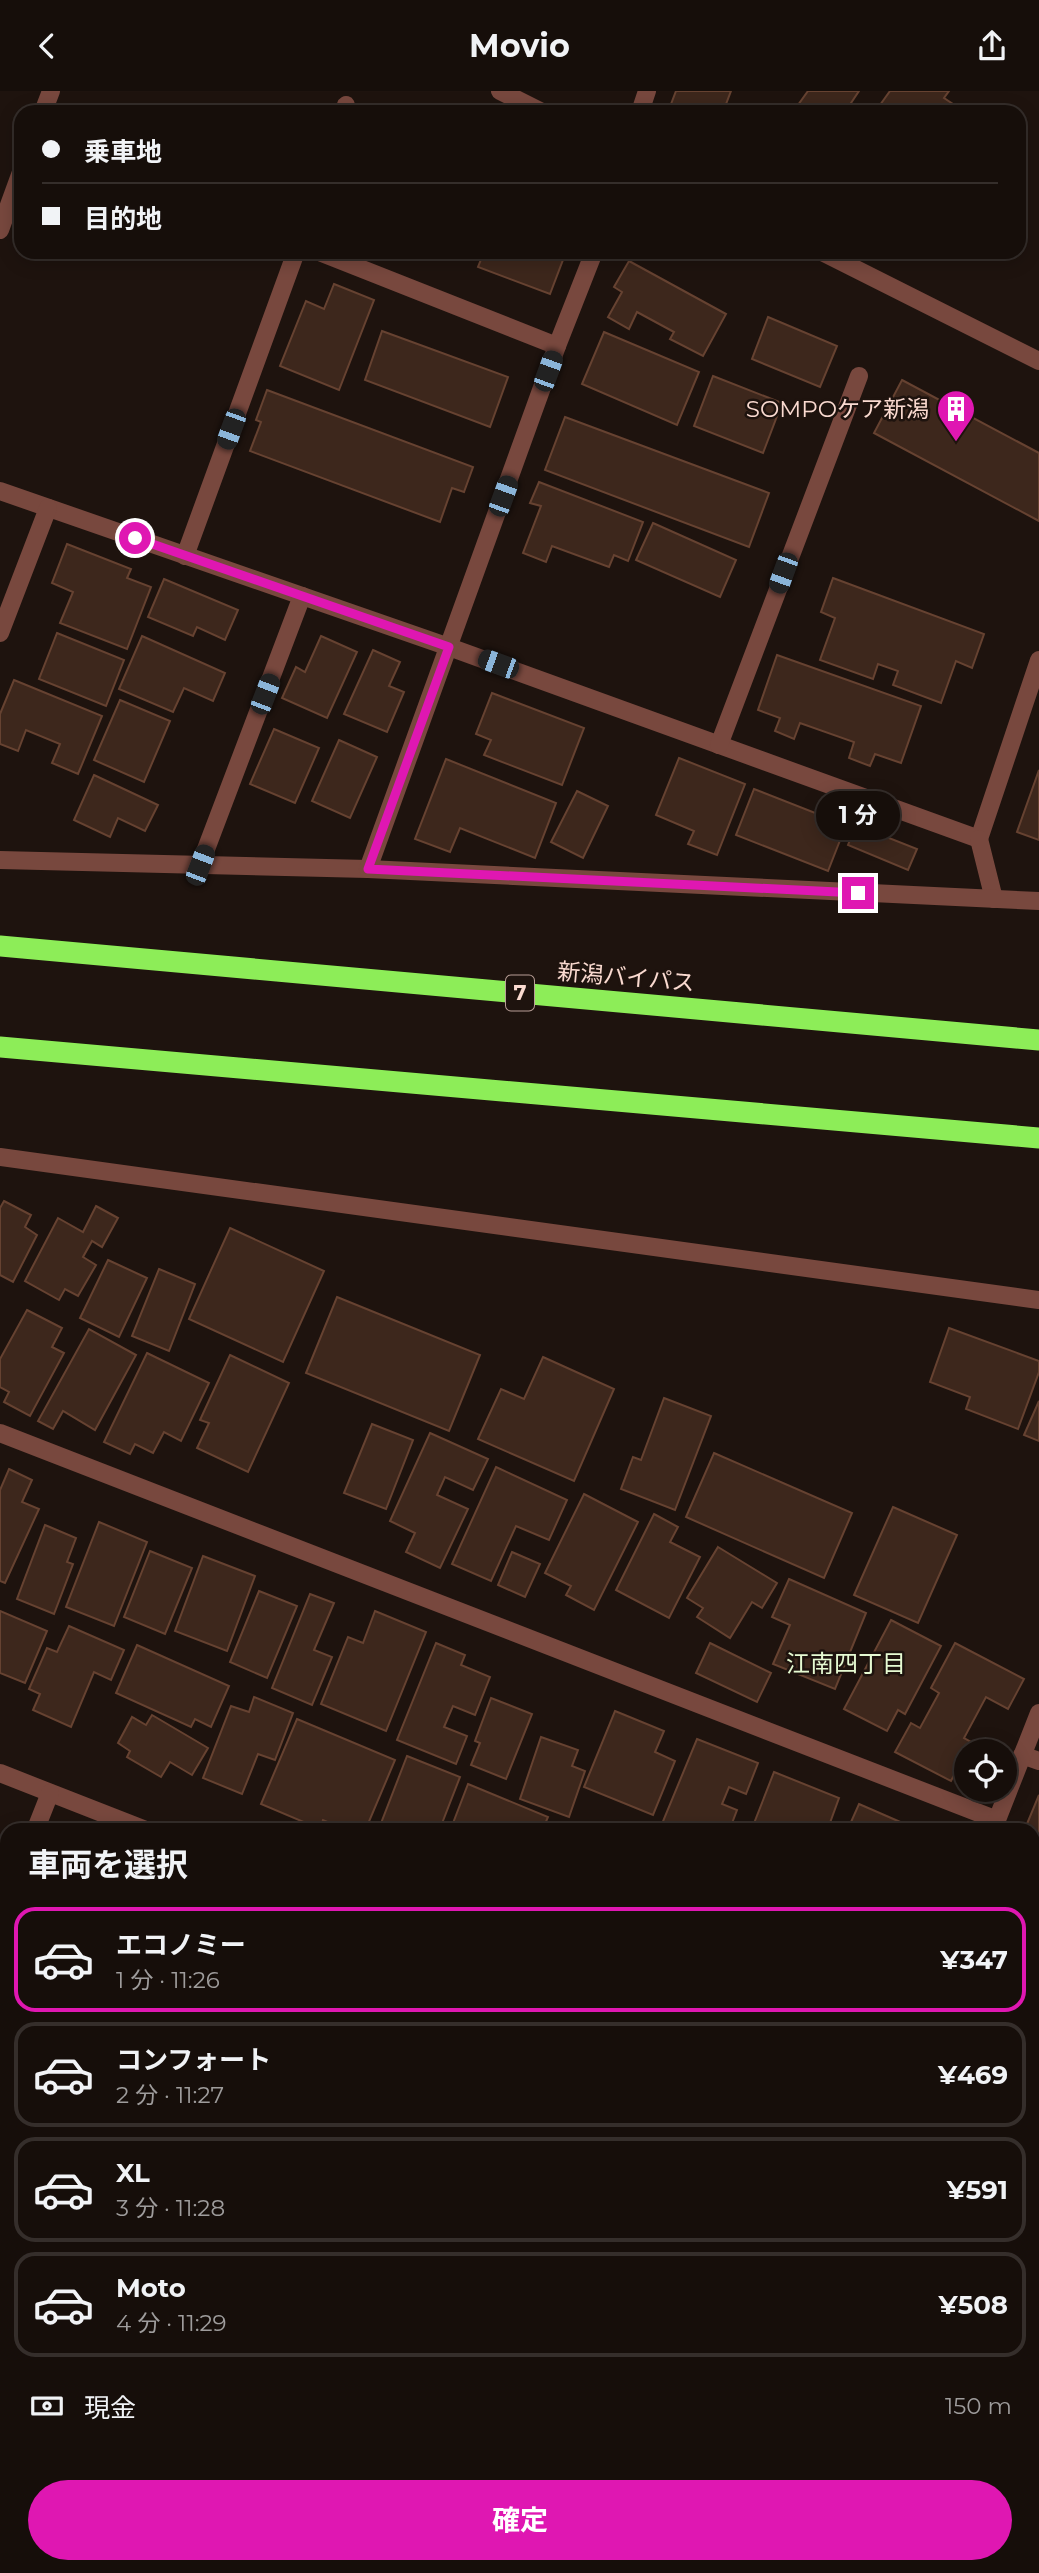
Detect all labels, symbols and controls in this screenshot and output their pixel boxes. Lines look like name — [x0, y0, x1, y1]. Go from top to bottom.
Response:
text: Movio — [469, 26, 570, 65]
icon: back — [28, 27, 66, 65]
icon: share — [973, 27, 1011, 65]
text: 乗車地 — [84, 136, 162, 168]
text: 目的地 — [84, 203, 162, 235]
car — [531, 348, 566, 394]
building icon: SOMPOケア新潟 — [935, 388, 977, 443]
place label: SOMPOケア新潟 — [746, 395, 929, 423]
car — [214, 406, 249, 452]
car — [486, 473, 521, 519]
route start — [119, 522, 151, 554]
car — [766, 550, 801, 596]
car — [475, 647, 522, 681]
car — [248, 671, 283, 717]
callout: 1 分 — [816, 791, 900, 841]
text: 1 分 — [839, 801, 877, 829]
car — [183, 842, 218, 888]
route end — [842, 877, 874, 909]
street label: 新潟バイパス — [556, 957, 696, 997]
road number: 7 — [506, 975, 534, 1011]
district label: 江南四丁目 — [786, 1649, 906, 1678]
map controls — [954, 1739, 1017, 1802]
button: locate — [954, 1739, 1017, 1802]
text: 車両を選択 — [28, 1845, 188, 1884]
icon: car — [32, 1928, 95, 1991]
text: エコノミー — [116, 1929, 246, 1961]
text: ¥347 — [940, 1944, 1008, 1976]
text: 1 分 · 11:26 — [116, 1966, 220, 1994]
icon: car — [32, 2043, 95, 2106]
text: コンフォート — [116, 2044, 271, 2076]
text: ¥469 — [938, 2059, 1008, 2091]
text: 2 分 · 11:27 — [116, 2081, 224, 2109]
text: XL — [116, 2157, 150, 2189]
icon: car — [32, 2158, 95, 2221]
text: ¥591 — [947, 2174, 1008, 2206]
text: 3 分 · 11:28 — [116, 2194, 225, 2222]
text: Moto — [116, 2272, 186, 2304]
icon: car — [32, 2273, 95, 2336]
text: ¥508 — [939, 2289, 1008, 2321]
text: 4 分 · 11:29 — [116, 2309, 227, 2337]
icon: cash — [28, 2387, 66, 2425]
text: 現金 — [84, 2392, 136, 2424]
text: 150 m — [945, 2392, 1012, 2420]
button: 確定 — [28, 2480, 1012, 2560]

